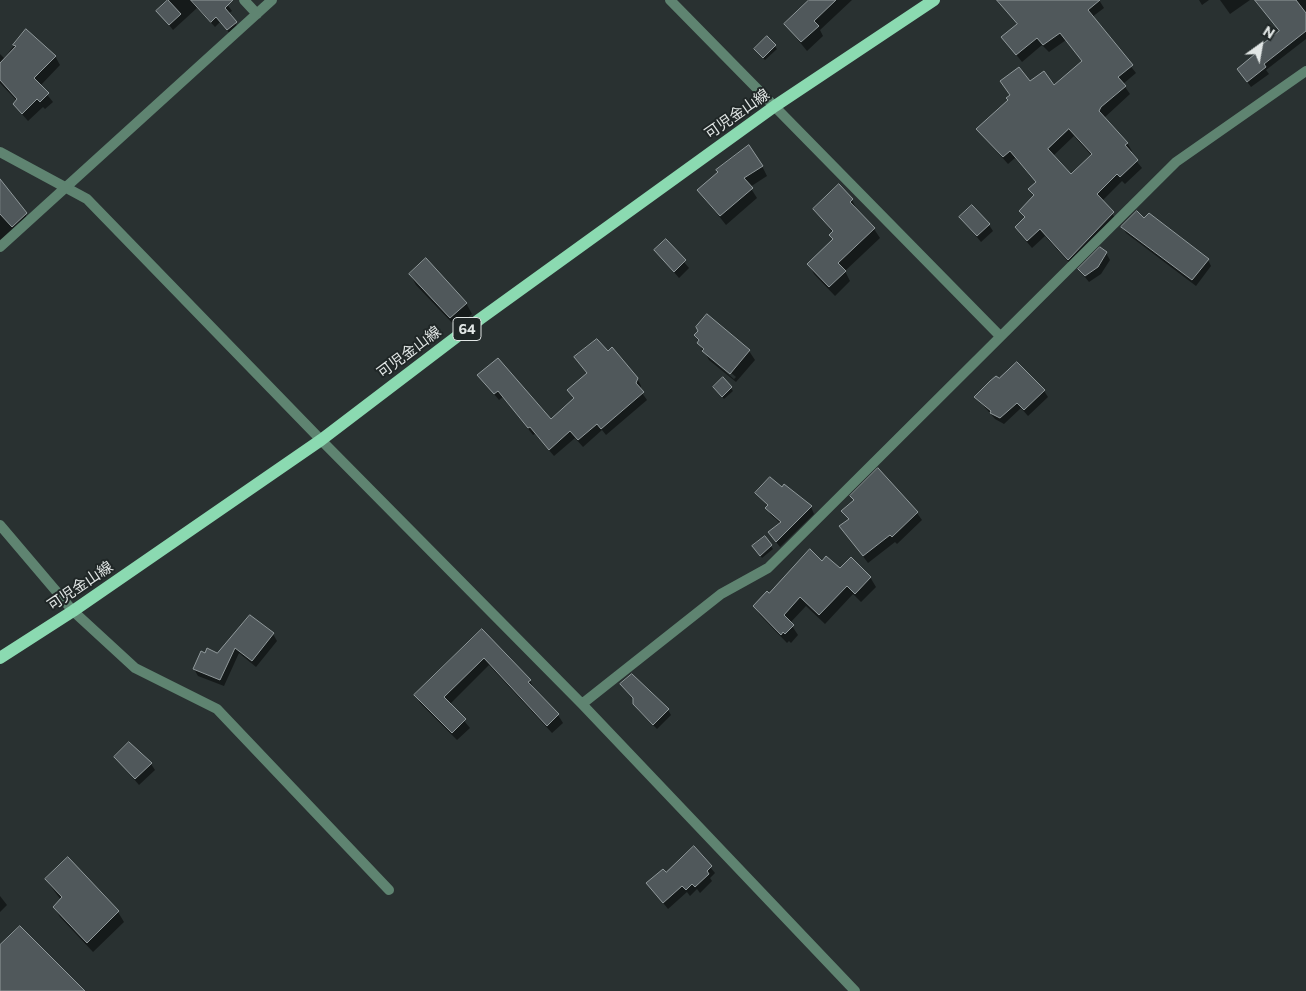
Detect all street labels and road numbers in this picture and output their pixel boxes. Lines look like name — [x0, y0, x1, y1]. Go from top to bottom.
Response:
street label: 可児金山線 — [701, 85, 773, 143]
road number: 64 — [453, 318, 481, 340]
street label: 可児金山線 — [374, 322, 444, 382]
street label: 可児金山線 — [44, 558, 116, 614]

